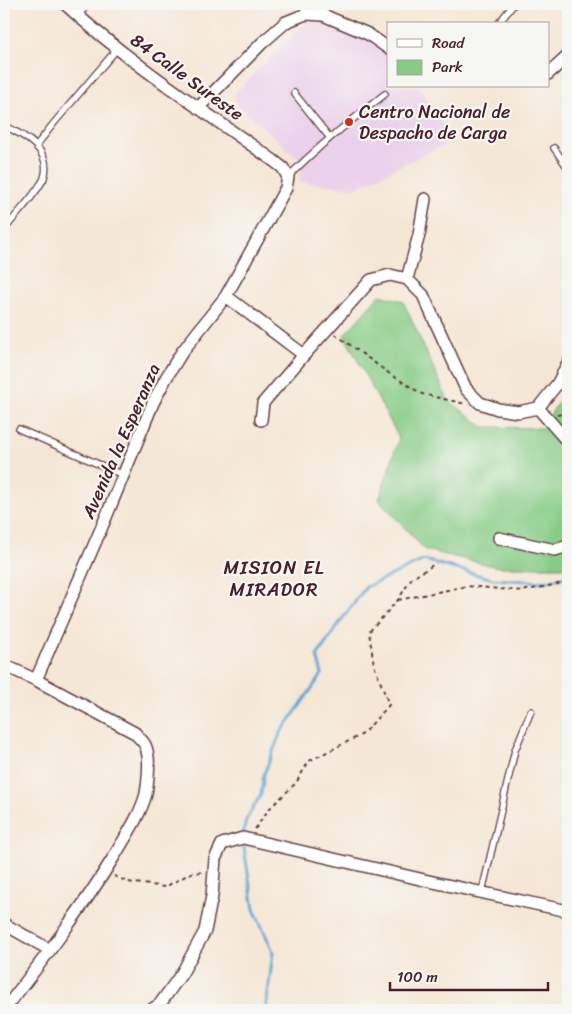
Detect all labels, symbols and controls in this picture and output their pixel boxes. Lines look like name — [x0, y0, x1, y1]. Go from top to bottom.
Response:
legend — [387, 22, 550, 88]
street label: 84 Calle Sureste — [123, 25, 251, 129]
text: Road — [432, 30, 465, 56]
text: Park — [432, 54, 463, 80]
place label: Centro Nacional de Despacho de Carga — [359, 96, 510, 149]
marker: Centro Nacional de Despacho de Carga — [343, 116, 355, 128]
street label: Avenida la Esperanza — [72, 358, 170, 525]
district label: MISION EL MIRADOR — [223, 551, 325, 606]
scale bar — [390, 959, 547, 991]
text: 100 m — [397, 964, 438, 990]

